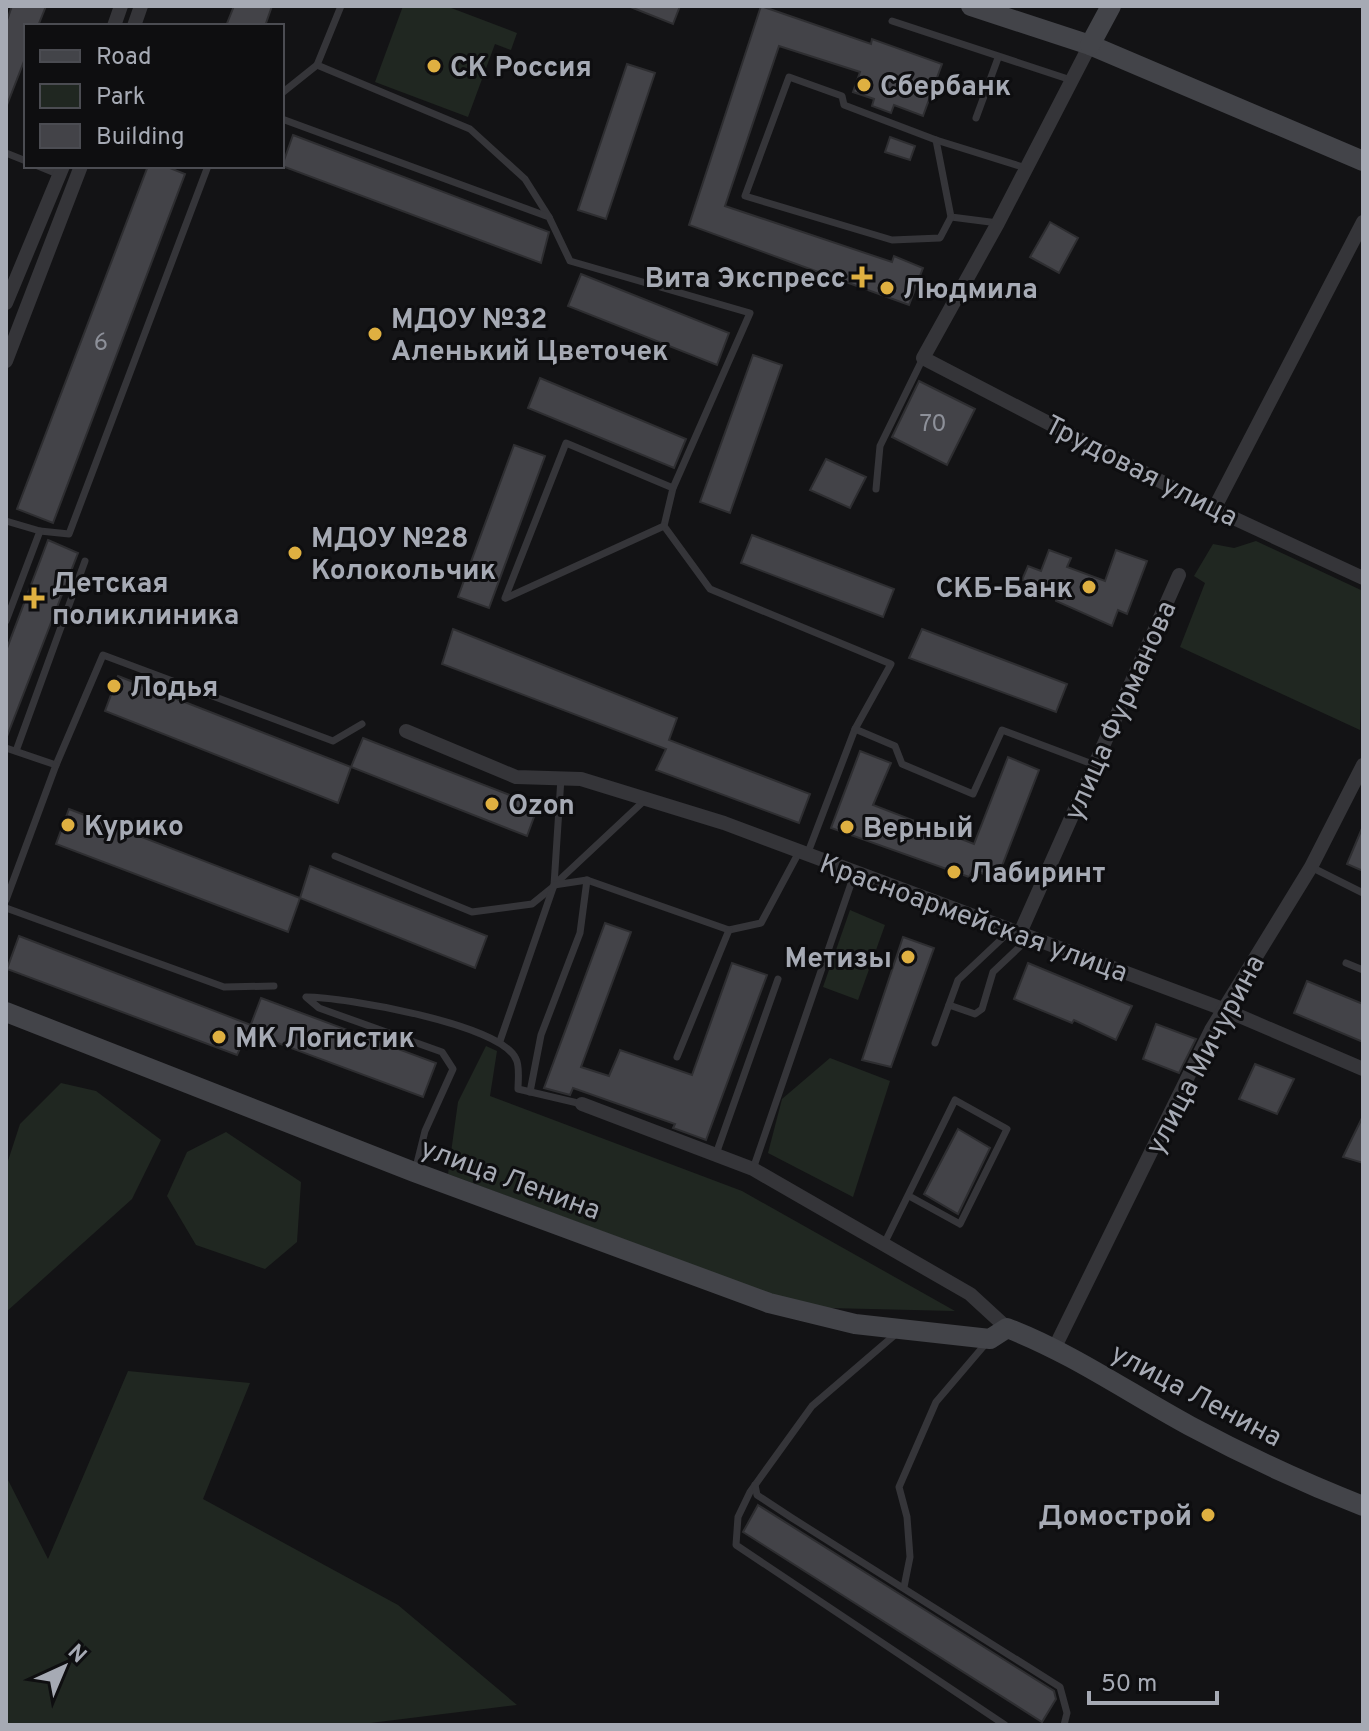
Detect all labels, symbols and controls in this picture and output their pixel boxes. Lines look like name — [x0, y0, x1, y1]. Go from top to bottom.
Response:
legend — [24, 24, 284, 168]
text: Road — [96, 43, 152, 73]
place label: СК Россия — [450, 51, 592, 87]
marker: СК Россия — [425, 57, 443, 75]
place label: Сбербанк — [880, 70, 1011, 106]
marker: Сбербанк — [855, 76, 873, 94]
text: Park — [96, 83, 146, 113]
text: Building — [96, 123, 185, 153]
place label: Вита Экспресс — [645, 262, 846, 298]
marker: Вита Экспресс — [853, 268, 871, 286]
place label: Людмила — [903, 273, 1038, 309]
marker: Людмила — [878, 279, 896, 297]
place label: МДОУ №32 Аленький Цветочек — [391, 303, 669, 371]
marker: МДОУ №32 Аленький Цветочек — [366, 325, 384, 343]
house number: 6 — [94, 329, 108, 359]
street label: Трудовая улица — [1038, 409, 1243, 537]
house number: 70 — [919, 410, 947, 440]
place label: МДОУ №28 Колокольчик — [311, 522, 496, 590]
marker: МДОУ №28 Колокольчик — [286, 544, 304, 562]
place label: Детская поликлиника — [52, 567, 239, 635]
place label: СКБ-Банк — [936, 572, 1073, 608]
marker: СКБ-Банк — [1080, 578, 1098, 596]
marker: Детская поликлиника — [23, 587, 45, 609]
street label: улица Фурманова — [1057, 596, 1186, 827]
place label: Лодья — [130, 671, 218, 707]
marker: Лодья — [105, 677, 123, 695]
place label: Ozon — [508, 789, 575, 825]
marker: Ozon — [483, 795, 501, 813]
place label: Курико — [84, 810, 184, 846]
place label: Верный — [863, 812, 974, 848]
marker: Курико — [59, 816, 77, 834]
marker: Верный — [838, 818, 856, 836]
street label: Красноармейская улица — [814, 847, 1132, 992]
place label: Лабиринт — [970, 857, 1105, 893]
marker: Лабиринт — [945, 863, 963, 881]
place label: Метизы — [785, 942, 892, 978]
marker: Метизы — [899, 948, 917, 966]
street label: улица Мичурина — [1139, 949, 1275, 1162]
place label: МК Логистик — [235, 1022, 415, 1058]
marker: МК Логистик — [210, 1028, 228, 1046]
street label: улица Ленина — [415, 1132, 605, 1230]
street label: улица Ленина — [1104, 1336, 1287, 1457]
place label: Домострой — [1039, 1500, 1192, 1536]
marker: Домострой — [1199, 1506, 1217, 1524]
north arrow — [24, 1627, 104, 1707]
text: N — [61, 1639, 91, 1670]
scale bar — [1089, 1655, 1217, 1705]
text: 50 m — [1101, 1670, 1157, 1700]

